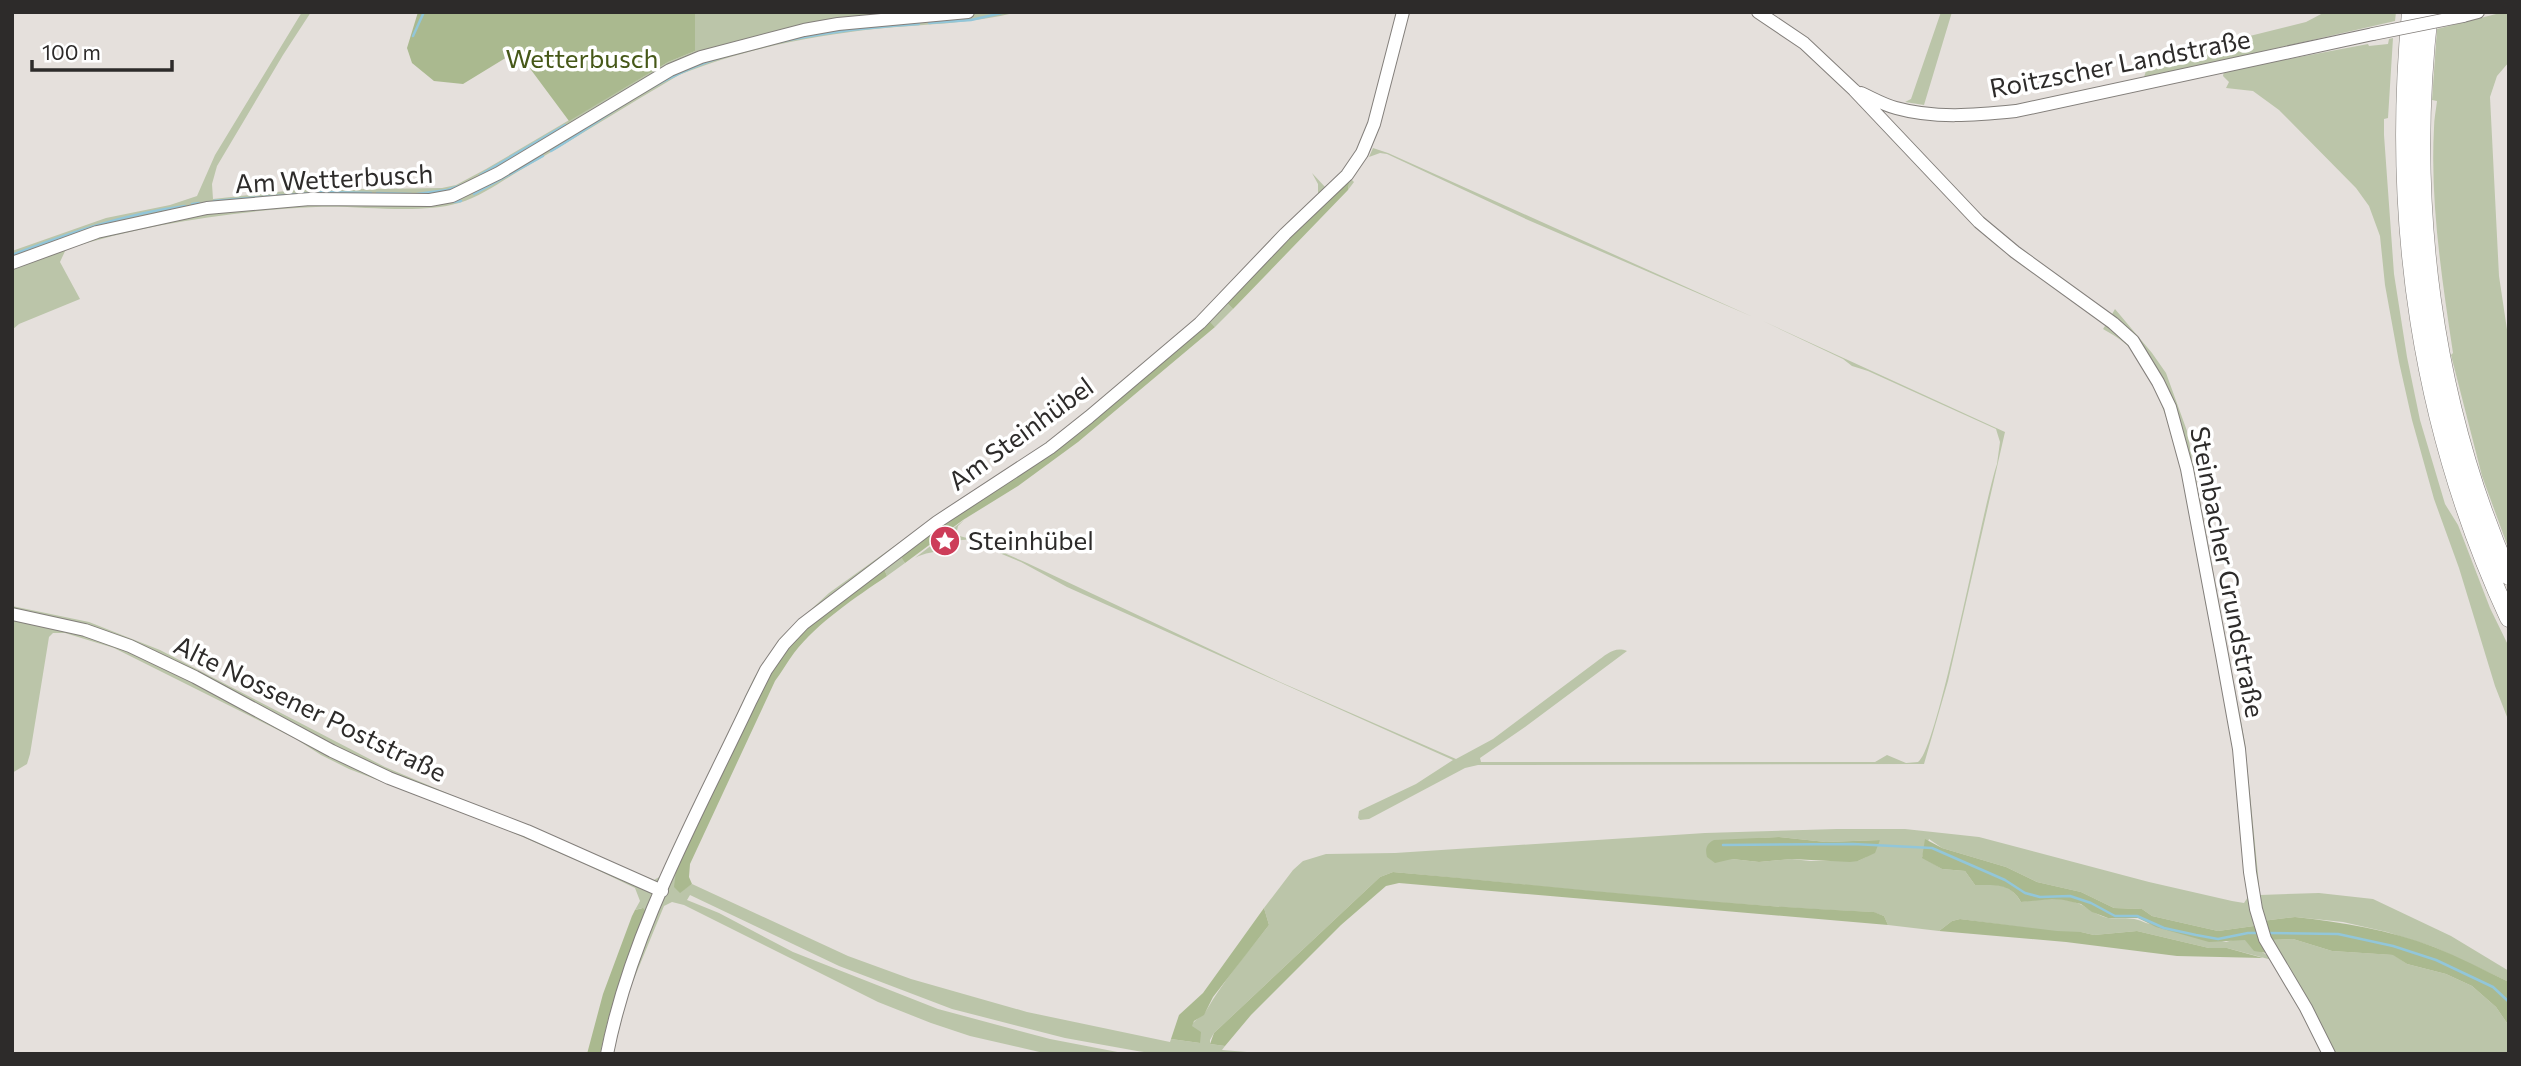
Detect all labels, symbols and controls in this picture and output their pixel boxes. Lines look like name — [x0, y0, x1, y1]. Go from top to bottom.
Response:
street label: Roitzscher Landstraße — [1987, 22, 2253, 103]
scale bar — [32, 28, 172, 72]
text: 100 m — [42, 39, 101, 64]
park label: Wetterbusch — [506, 42, 658, 73]
street label: Am Wetterbusch — [234, 157, 434, 198]
street label: Am Steinhübel — [942, 370, 1099, 496]
street label: Steinbacher Grundstraße — [2185, 423, 2272, 720]
place icon: Steinhübel — [928, 524, 962, 558]
place label: Steinhübel — [968, 524, 1094, 555]
street label: Alte Nossener Poststraße — [169, 628, 452, 787]

